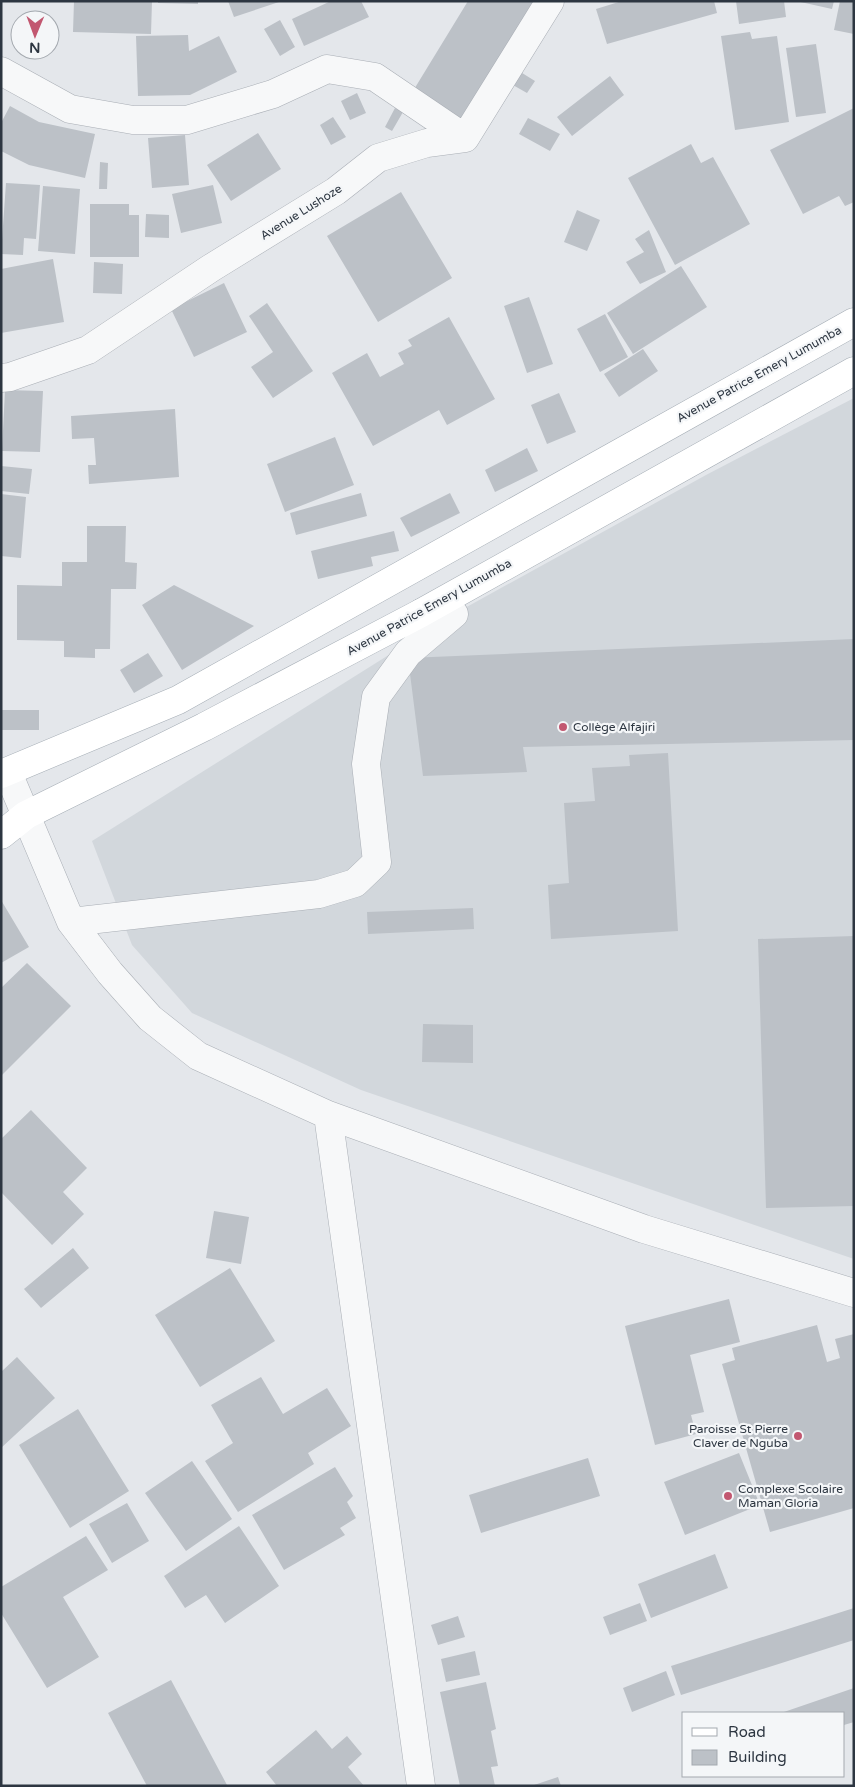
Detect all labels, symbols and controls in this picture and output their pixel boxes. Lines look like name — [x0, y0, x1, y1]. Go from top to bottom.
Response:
north arrow — [10, 10, 60, 60]
text: N — [29, 39, 41, 56]
street label: Avenue Lushoze — [258, 181, 344, 243]
street label: Avenue Patrice Emery Lumumba — [674, 323, 844, 425]
street label: Avenue Patrice Emery Lumumba — [344, 556, 514, 658]
place label: Collège Alfajiri — [573, 720, 655, 734]
marker: Collège Alfajiri — [557, 721, 569, 733]
place label: Paroisse St Pierre Claver de Nguba — [689, 1422, 788, 1450]
marker: Paroisse St Pierre Claver de Nguba — [792, 1430, 804, 1442]
place label: Complexe Scolaire Maman Gloria — [738, 1482, 843, 1510]
marker: Complexe Scolaire Maman Gloria — [722, 1490, 734, 1502]
legend — [682, 1712, 845, 1777]
text: Road — [728, 1723, 766, 1741]
text: Building — [728, 1748, 787, 1766]

